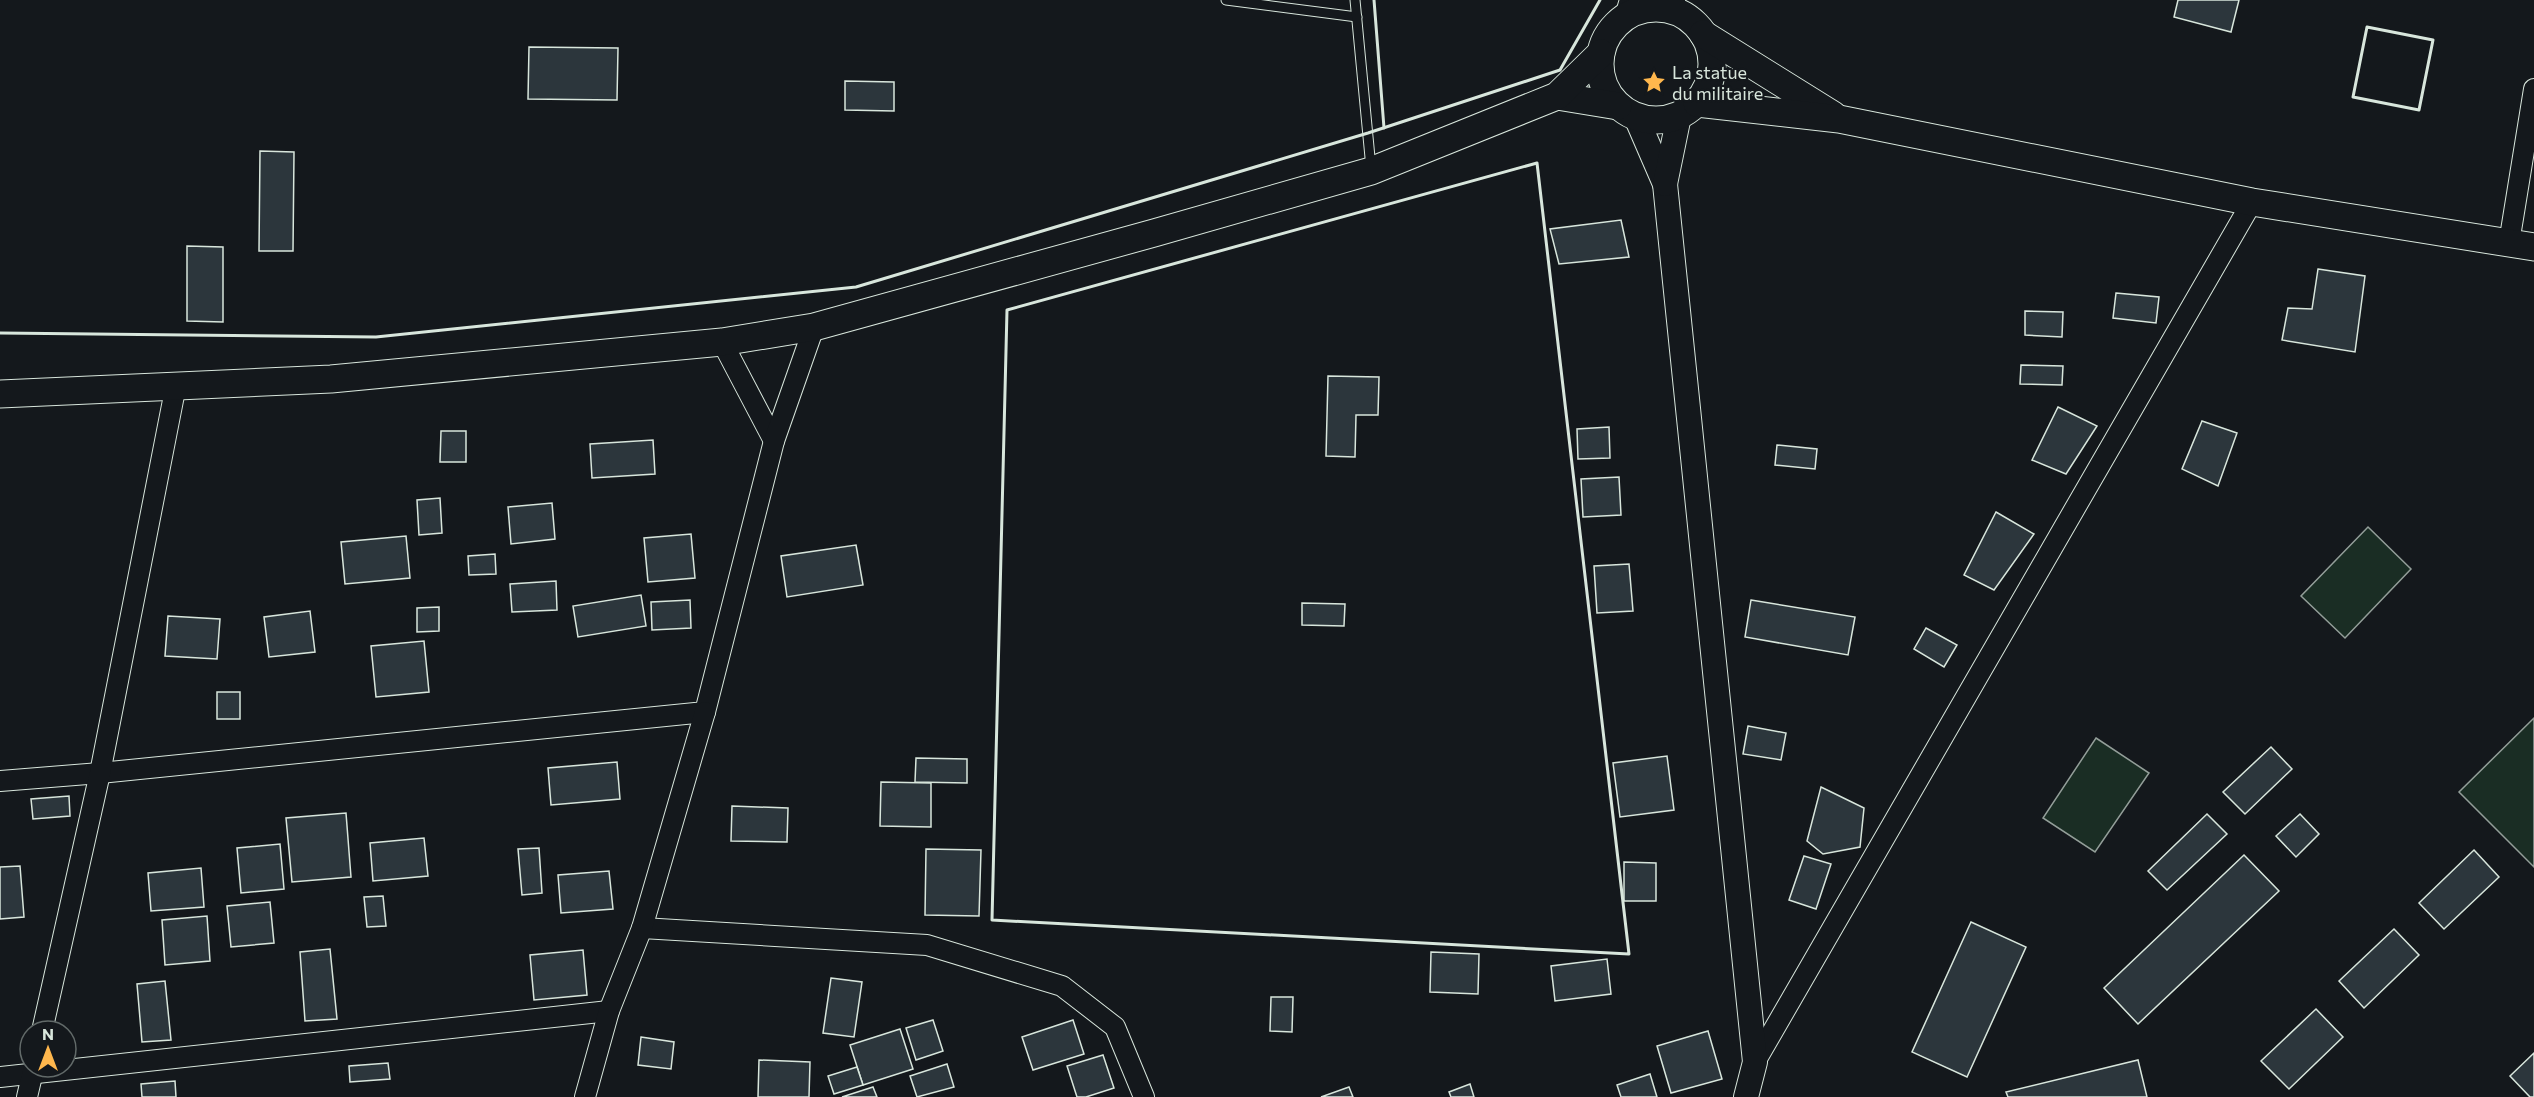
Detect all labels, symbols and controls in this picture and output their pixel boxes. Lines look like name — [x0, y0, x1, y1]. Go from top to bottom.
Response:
place label: La statue du militaire — [1672, 61, 1763, 104]
place icon: La statue du militaire — [1641, 69, 1667, 95]
north arrow — [18, 1019, 78, 1079]
text: N — [42, 1024, 54, 1043]

